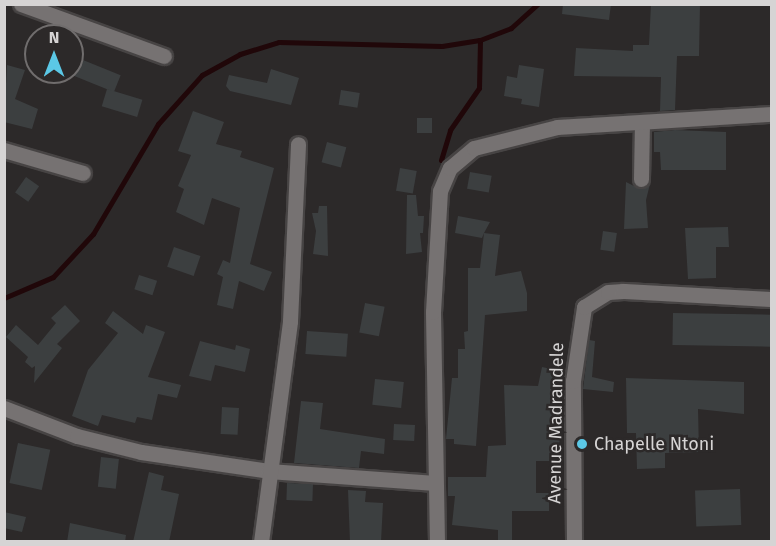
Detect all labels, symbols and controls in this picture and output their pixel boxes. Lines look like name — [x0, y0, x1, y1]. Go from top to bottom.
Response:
north arrow — [24, 24, 84, 84]
text: N — [49, 28, 59, 47]
street label: Avenue Madrandele — [544, 342, 568, 504]
place label: Chapelle Ntoni — [594, 433, 714, 455]
marker: Chapelle Ntoni — [575, 437, 589, 451]

